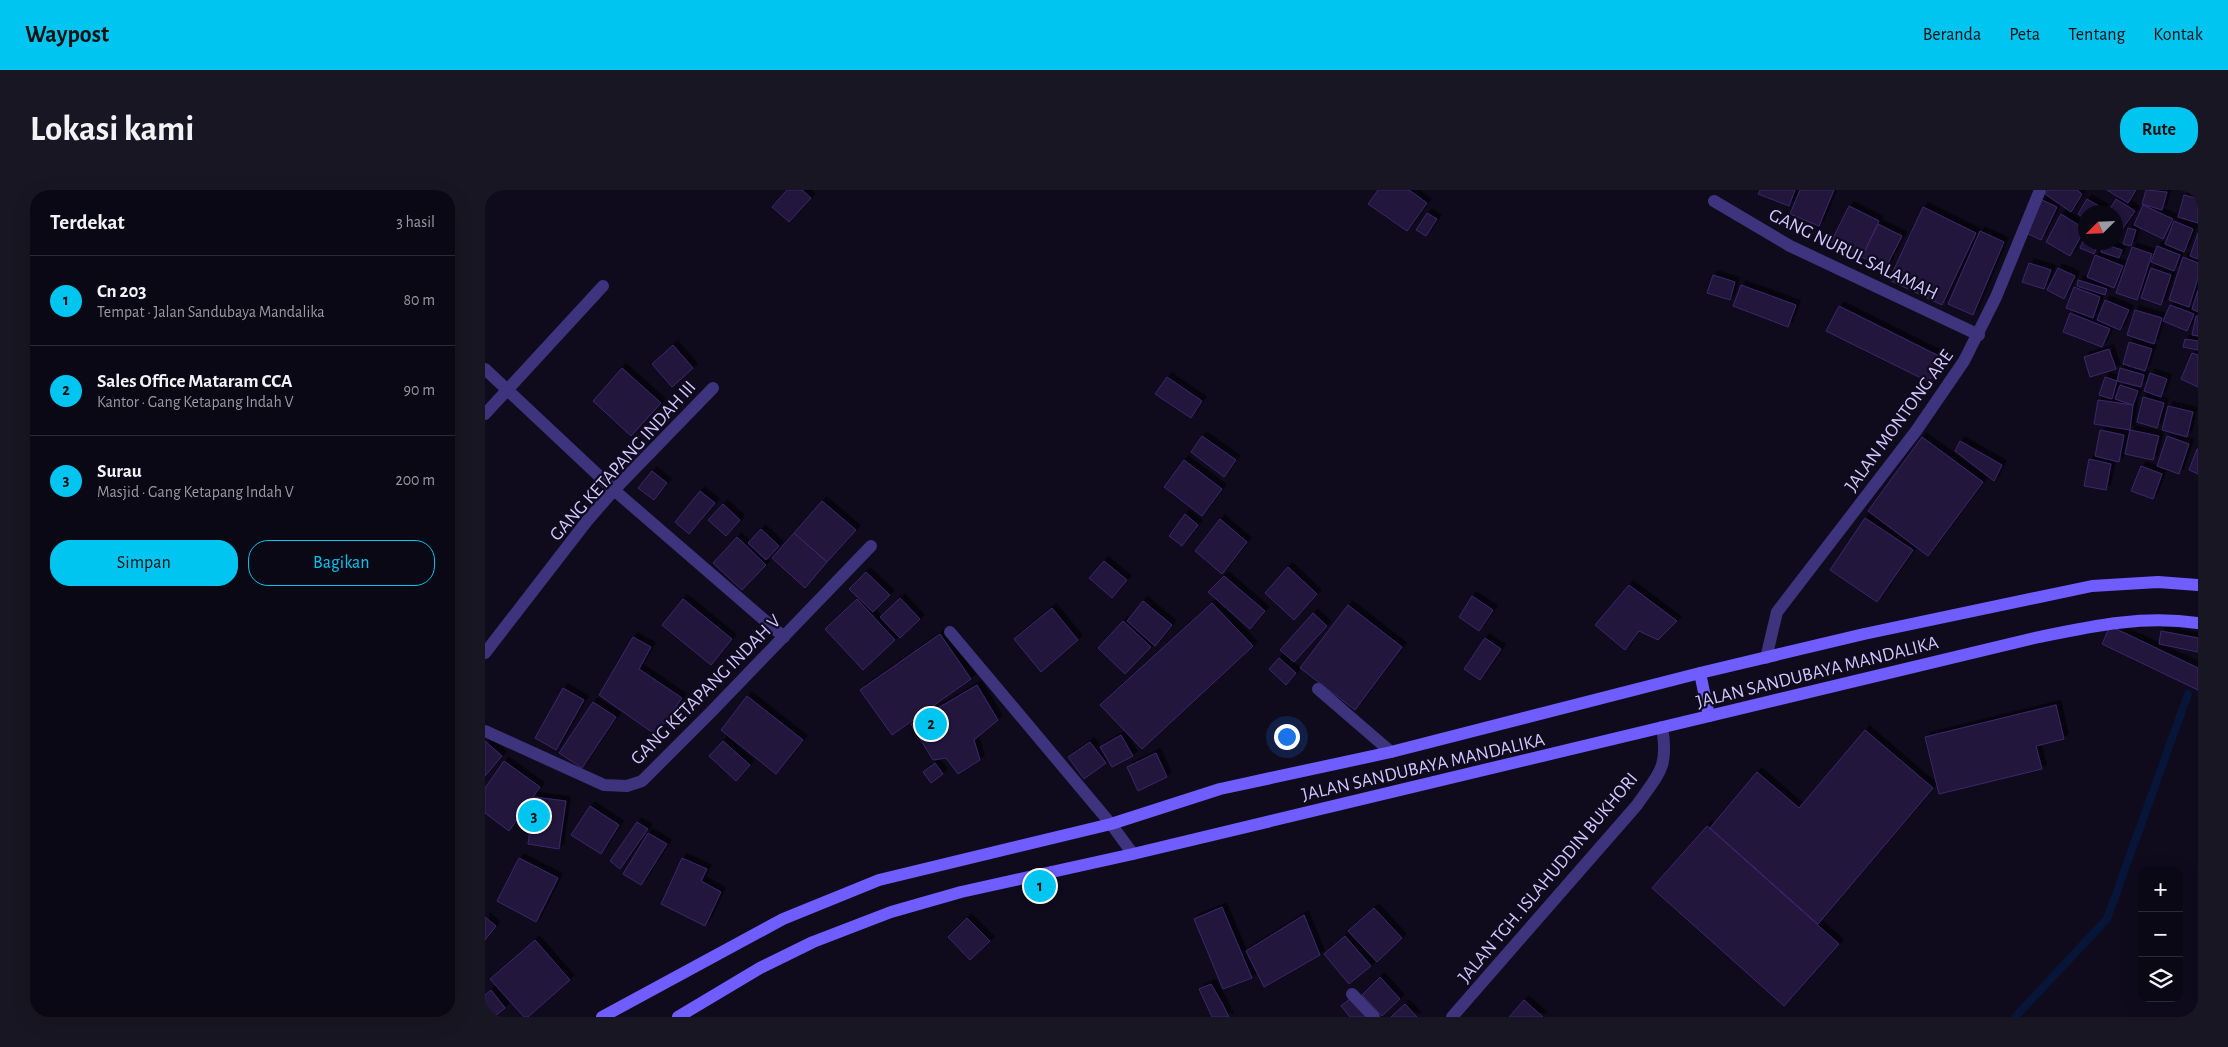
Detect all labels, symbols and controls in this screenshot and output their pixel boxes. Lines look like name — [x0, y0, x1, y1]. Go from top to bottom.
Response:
text: Waypost — [25, 23, 109, 47]
text: Beranda — [1923, 26, 1981, 44]
text: Peta — [2009, 26, 2040, 44]
text: Tentang — [2068, 26, 2125, 44]
text: Kontak — [2153, 26, 2203, 44]
button: Rute — [2120, 107, 2198, 153]
text: Lokasi kami — [30, 112, 194, 147]
street label: GANG NURUL SALAMAH — [1766, 205, 1941, 304]
north arrow — [2078, 205, 2123, 250]
text: Terdekat — [50, 212, 125, 233]
text: 3 hasil — [396, 214, 435, 230]
text: Cn 203 — [97, 282, 146, 301]
text: 1 — [63, 292, 69, 308]
text: 80 m — [404, 292, 435, 308]
text: Tempat · Jalan Sandubaya Mandalika — [97, 304, 325, 320]
street label: JALAN MONTONG ARE — [1842, 346, 1957, 495]
text: Sales Office Mataram CCA — [97, 372, 293, 391]
street label: GANG KETAPANG INDAH III — [546, 377, 700, 545]
text: 2 — [62, 382, 70, 398]
text: 90 m — [404, 382, 435, 398]
text: Kantor · Gang Ketapang Indah V — [97, 394, 294, 410]
text: Surau — [97, 462, 142, 481]
text: 3 — [63, 472, 69, 488]
text: 200 m — [395, 472, 435, 488]
text: Masjid · Gang Ketapang Indah V — [97, 484, 294, 500]
button: Simpan — [50, 540, 238, 586]
button: Bagikan — [248, 540, 435, 586]
street label: GANG KETAPANG INDAH V — [627, 611, 785, 769]
street label: JALAN SANDUBAYA MANDALIKA — [1694, 633, 1940, 712]
pin: 2 — [915, 705, 947, 743]
your location — [1274, 724, 1300, 750]
street label: JALAN SANDUBAYA MANDALIKA — [1300, 730, 1547, 805]
street label: JALAN TGH. ISLAHUDDIN BUKHORI — [1455, 769, 1642, 987]
pin: 3 — [518, 797, 550, 835]
pin: 1 — [1024, 867, 1056, 905]
map controls — [2138, 867, 2183, 1002]
button: + — [2138, 867, 2183, 912]
button: − — [2138, 912, 2183, 957]
button: layers — [2138, 957, 2183, 1002]

